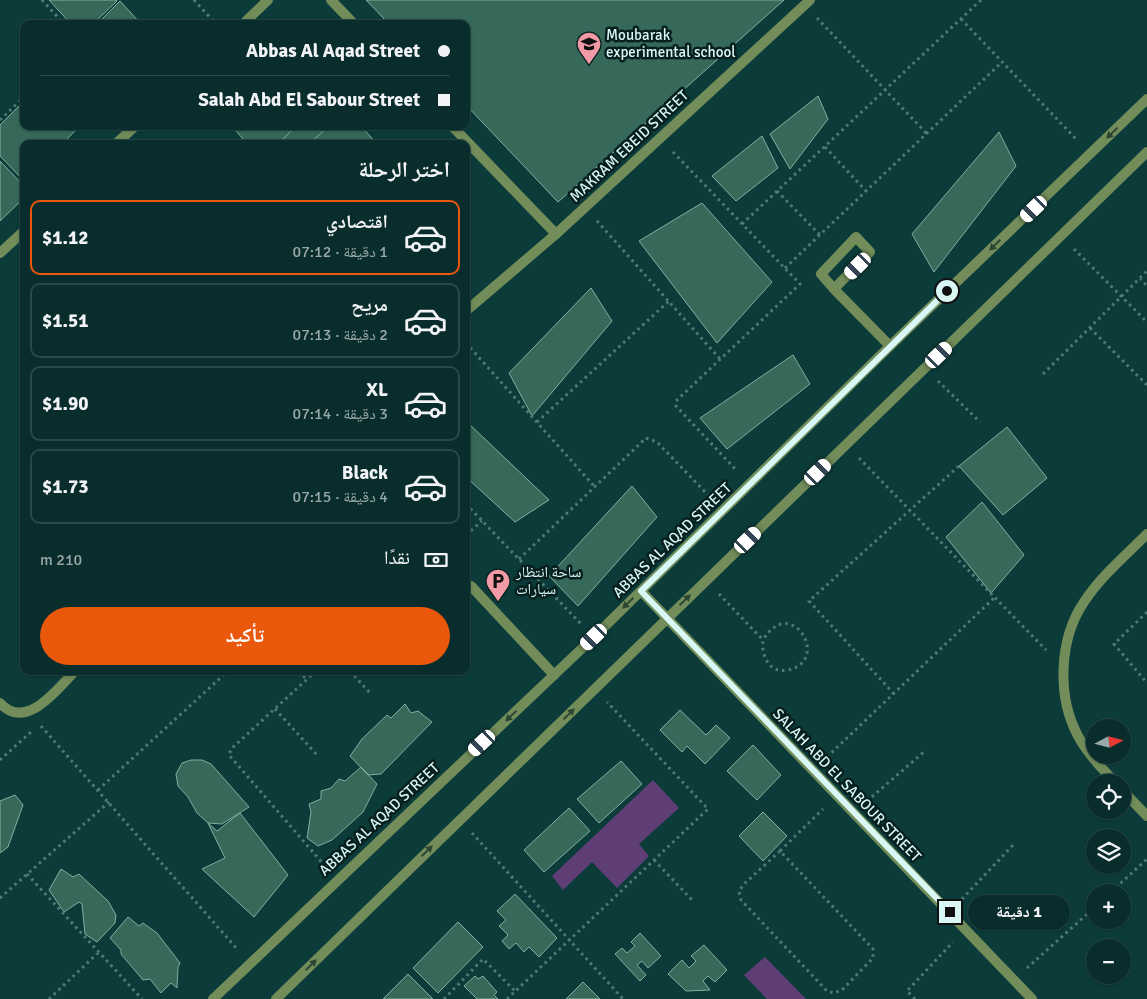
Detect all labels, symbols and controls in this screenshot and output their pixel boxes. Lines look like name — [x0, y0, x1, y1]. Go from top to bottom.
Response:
place label: Moubarak experimental school — [606, 26, 736, 61]
school or university icon: Moubarak experimental school — [576, 31, 602, 65]
text: Abbas Al Aqad Street — [246, 39, 420, 63]
street label: MAKRAM EBEID STREET — [566, 86, 693, 206]
text: Salah Abd El Sabour Street — [198, 88, 420, 112]
one-way arrow — [1106, 127, 1118, 139]
text: اختر الرحلة — [358, 156, 450, 183]
car — [1017, 193, 1050, 225]
text: اقتصادي — [326, 210, 388, 234]
icon: car — [403, 215, 448, 260]
text: $1.12 — [42, 226, 88, 250]
one-way arrow — [989, 239, 1001, 251]
text: 1 دقيقة · 07:12 — [293, 242, 388, 262]
car — [842, 250, 873, 282]
route start — [936, 280, 958, 302]
text: مريح — [351, 293, 388, 317]
icon: car — [403, 298, 448, 343]
text: $1.51 — [42, 309, 88, 333]
text: 2 دقيقة · 07:13 — [293, 325, 388, 345]
car — [922, 339, 955, 371]
text: XL — [366, 378, 388, 402]
icon: car — [403, 381, 448, 426]
text: $1.90 — [42, 392, 88, 416]
text: 3 دقيقة · 07:14 — [293, 404, 388, 424]
car — [801, 456, 834, 488]
text: Black — [342, 461, 388, 485]
icon: car — [403, 464, 448, 509]
text: $1.73 — [42, 475, 88, 499]
street label: ABBAS AL AQAD STREET — [609, 478, 735, 601]
text: 4 دقيقة · 07:15 — [293, 487, 388, 507]
car — [731, 524, 764, 556]
text: نقدًا — [384, 546, 410, 570]
icon: cash — [422, 546, 450, 574]
text: 210 m — [40, 550, 82, 570]
place label: ساحة انتظار سيارات — [515, 563, 582, 598]
parking icon: ساحة انتظار سيارات — [485, 568, 511, 602]
one-way arrow — [679, 595, 691, 607]
one-way arrow — [623, 597, 635, 609]
button: تأكيد — [40, 607, 450, 665]
car — [577, 621, 610, 653]
street label: SALAH ABD EL SABOUR STREET — [769, 705, 925, 866]
one-way arrow — [563, 708, 575, 720]
one-way arrow — [505, 710, 517, 722]
north arrow — [1086, 719, 1131, 764]
map controls — [1086, 719, 1131, 984]
car — [465, 727, 498, 759]
street label: ABBAS AL AQAD STREET — [315, 758, 443, 879]
button: locate — [1086, 774, 1131, 819]
button: layers — [1086, 829, 1131, 874]
one-way arrow — [421, 846, 433, 858]
button: + — [1086, 884, 1131, 929]
callout: 1 دقيقة — [968, 894, 1070, 930]
route end — [939, 901, 961, 923]
text: 1 دقيقة — [996, 902, 1042, 922]
button: − — [1086, 939, 1131, 984]
one-way arrow — [305, 959, 317, 971]

